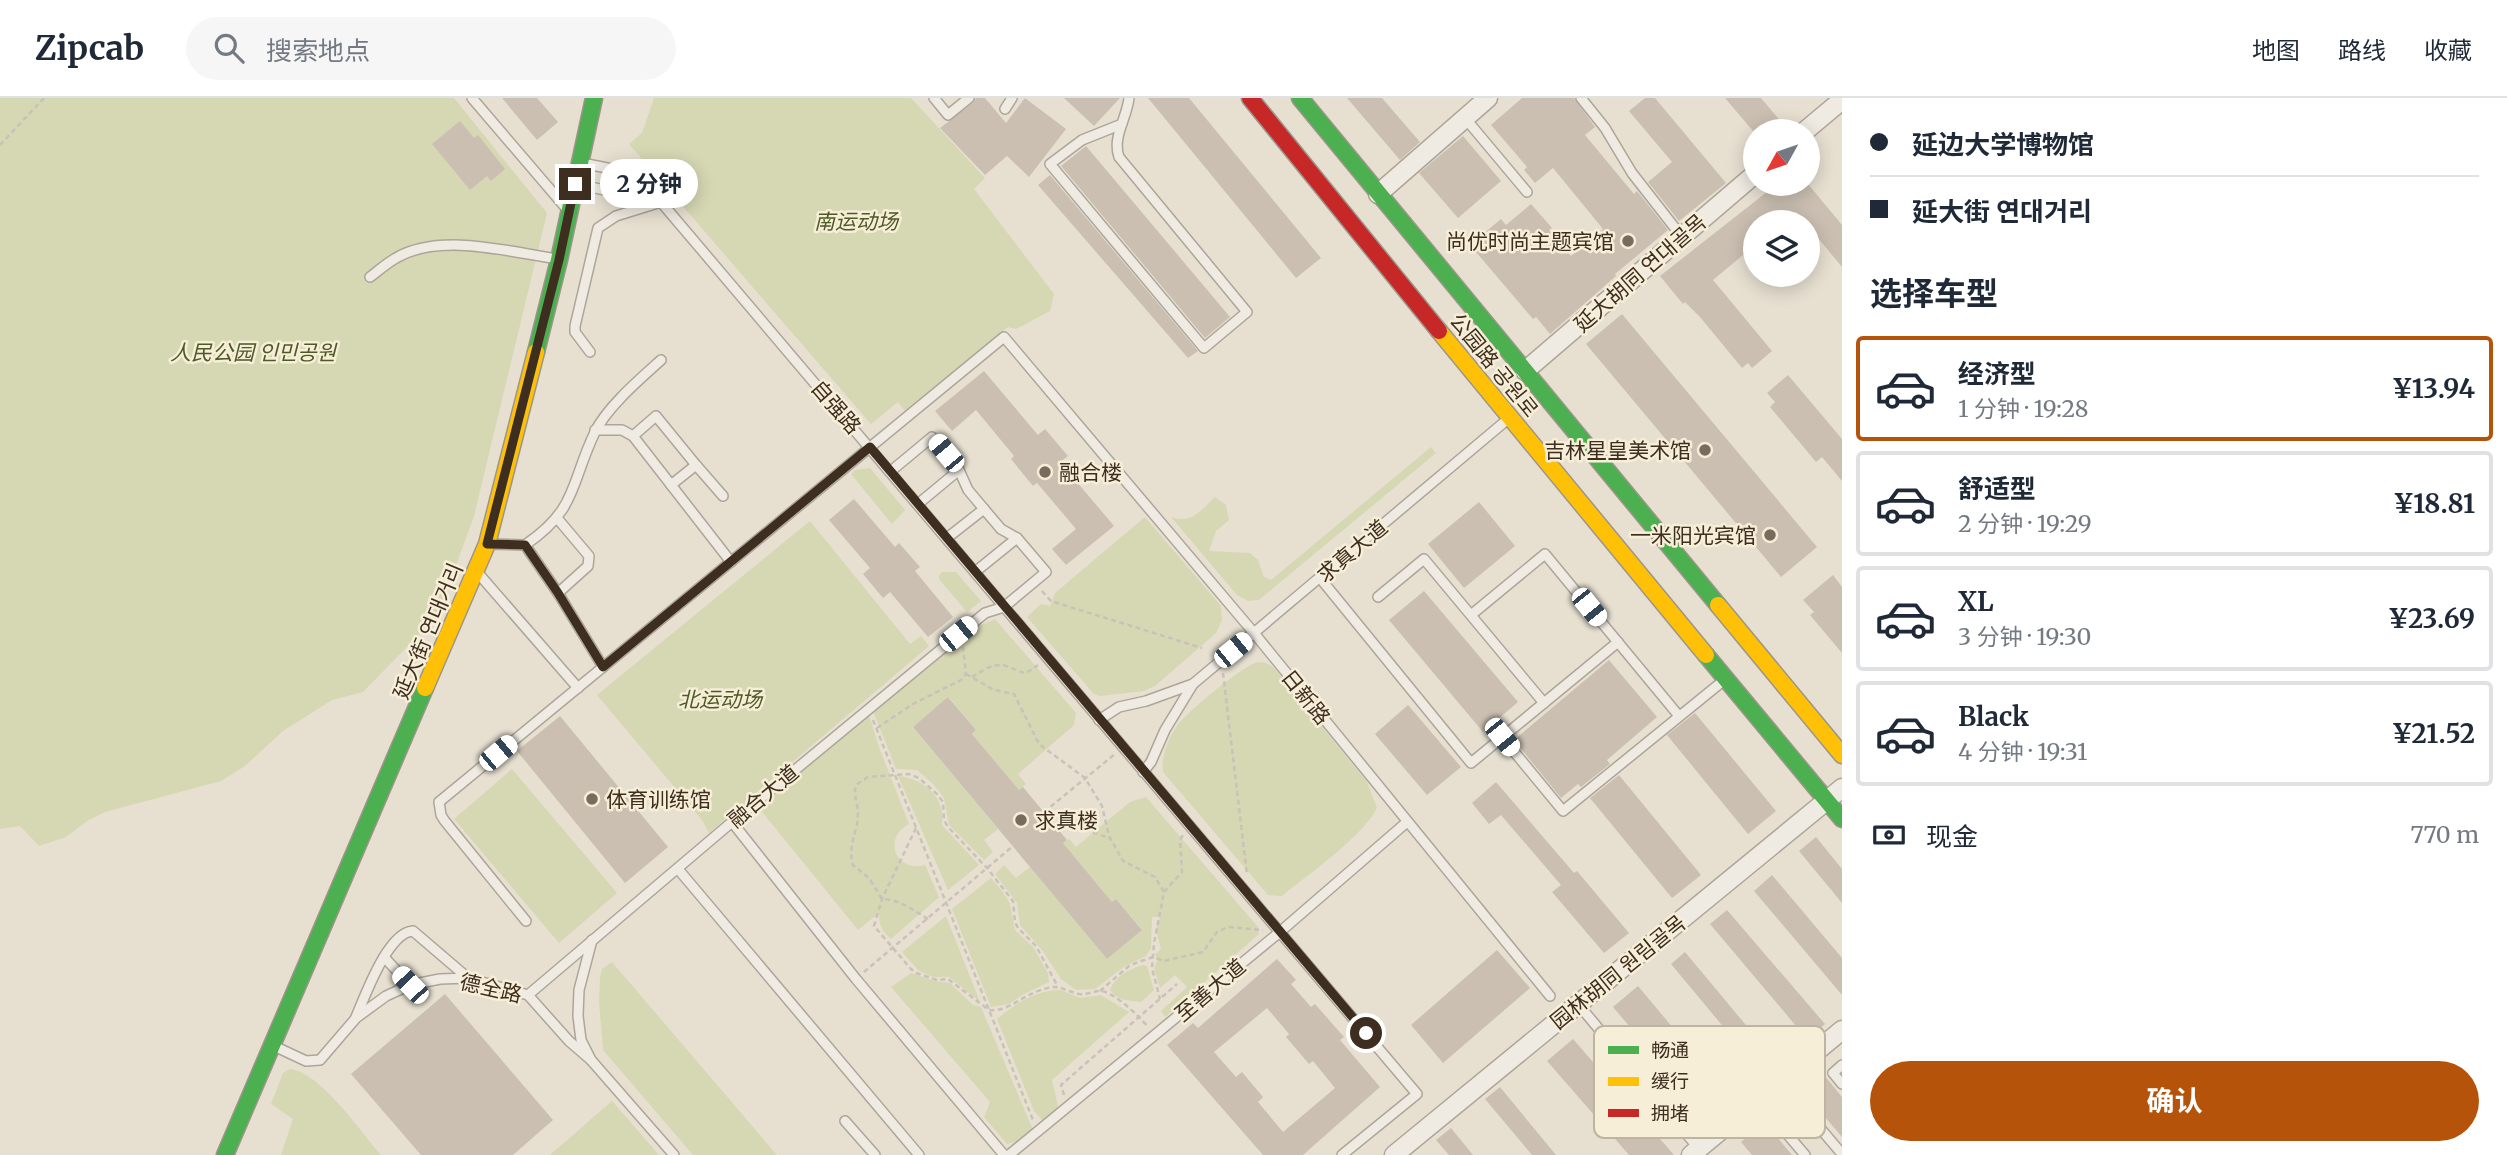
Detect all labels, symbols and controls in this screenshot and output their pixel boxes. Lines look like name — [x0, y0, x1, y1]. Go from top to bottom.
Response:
search box — [186, 17, 676, 80]
text: Zipcab — [35, 28, 144, 69]
icon: search — [210, 29, 248, 67]
text: 搜索地点 — [266, 34, 370, 67]
text: 地图 — [2252, 35, 2300, 66]
text: 路线 — [2338, 35, 2386, 66]
text: 收藏 — [2424, 35, 2472, 66]
north arrow — [1743, 119, 1820, 196]
map controls — [1743, 119, 1820, 287]
text: 延边大学博物馆 — [1912, 128, 2094, 161]
callout: 2 分钟 — [600, 160, 698, 208]
route end — [559, 168, 591, 200]
text: 2 分钟 — [617, 169, 681, 198]
text: 延大街 연대거리 — [1912, 195, 2092, 228]
park label: 南运动场 — [814, 208, 900, 235]
street label: 延大胡同 연대골목 — [1568, 208, 1712, 338]
button: layers — [1743, 210, 1820, 287]
place label: 尚优时尚主题宾馆 — [1446, 228, 1614, 255]
marker: 尚优时尚主题宾馆 — [1620, 233, 1636, 249]
text: 选择车型 — [1870, 274, 1998, 314]
street label: 公园路 공원로 — [1444, 308, 1544, 422]
park label: 人民公园 인민공원 — [170, 339, 338, 366]
icon: car — [1874, 357, 1937, 420]
text: 经济型 — [1958, 357, 2036, 390]
text: ¥13.94 — [2392, 372, 2475, 405]
street label: 自强路 — [805, 374, 867, 440]
text: 1 分钟 · 19:28 — [1958, 394, 2088, 423]
car — [925, 430, 968, 476]
place label: 吉林星皇美术馆 — [1544, 437, 1691, 464]
marker: 吉林星皇美术馆 — [1697, 442, 1713, 458]
place label: 融合楼 — [1059, 459, 1122, 486]
marker: 融合楼 — [1037, 464, 1053, 480]
icon: car — [1874, 472, 1937, 535]
text: 舒适型 — [1958, 472, 2036, 505]
text: ¥18.81 — [2393, 487, 2475, 520]
text: 2 分钟 · 19:29 — [1958, 509, 2092, 538]
street label: 求真大道 — [1311, 514, 1393, 588]
place label: 一米阳光宾馆 — [1630, 522, 1756, 549]
marker: 一米阳光宾馆 — [1762, 527, 1778, 543]
street label: 延大街 연대거리 — [387, 559, 469, 703]
car — [1568, 584, 1611, 630]
text: XL — [1958, 585, 1994, 618]
icon: car — [1874, 587, 1937, 650]
text: ¥23.69 — [2388, 602, 2475, 635]
car — [936, 613, 981, 655]
text: 3 分钟 · 19:30 — [1958, 622, 2091, 651]
car — [1211, 629, 1256, 671]
street label: 日新路 — [1276, 664, 1336, 730]
park label: 北运动场 — [678, 686, 764, 713]
text: Black — [1958, 700, 2029, 733]
icon: car — [1874, 702, 1937, 765]
car — [1481, 714, 1524, 760]
text: ¥21.52 — [2392, 717, 2475, 750]
car — [476, 731, 521, 775]
text: 4 分钟 · 19:31 — [1958, 737, 2087, 766]
street label: 融合大道 — [722, 759, 804, 833]
place label: 体育训练馆 — [606, 786, 711, 813]
marker: 体育训练馆 — [584, 791, 600, 807]
place label: 求真楼 — [1035, 807, 1098, 834]
marker: 求真楼 — [1013, 812, 1029, 828]
icon: cash — [1870, 816, 1908, 854]
text: 现金 — [1926, 820, 1978, 853]
text: 770 m — [2410, 820, 2479, 849]
street label: 园林胡同 원림골목 — [1545, 909, 1691, 1035]
street label: 至善大道 — [1169, 953, 1251, 1027]
car — [388, 962, 433, 1008]
street label: 德全路 — [457, 968, 525, 1008]
route start — [1350, 1017, 1382, 1049]
legend — [1594, 1026, 1825, 1138]
text: 畅通 — [1651, 1038, 1689, 1062]
button: 确认 — [1870, 1061, 2479, 1141]
text: 缓行 — [1651, 1069, 1689, 1093]
text: 拥堵 — [1651, 1101, 1689, 1125]

